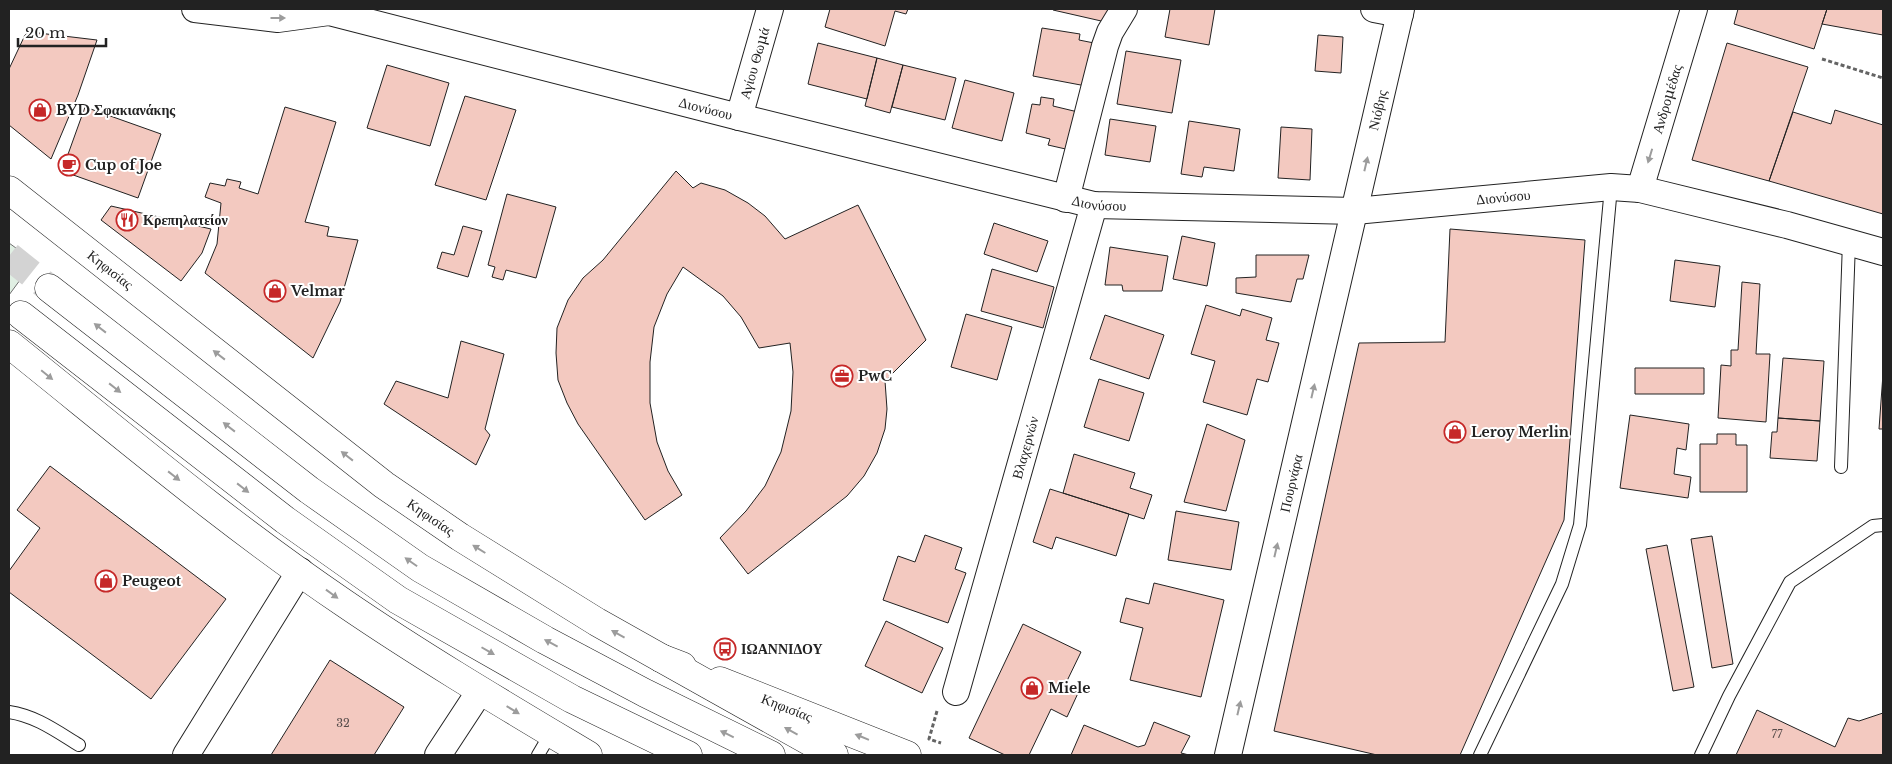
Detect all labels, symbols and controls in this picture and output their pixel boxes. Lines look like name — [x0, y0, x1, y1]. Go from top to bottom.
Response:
one-way arrow — [271, 14, 287, 22]
scale bar — [18, 15, 105, 47]
text: 20 m — [25, 23, 65, 42]
street label: Αγίου Θωμά — [736, 25, 773, 101]
street label: Ανδρομέδας — [1648, 62, 1686, 136]
street label: Νιόβης — [1364, 88, 1391, 132]
street label: Διονύσου — [677, 93, 734, 124]
shop icon: BYD Σφακιανάκης — [28, 98, 52, 122]
place label: BYD Σφακιανάκης — [56, 101, 176, 119]
one-way arrow — [1645, 149, 1653, 164]
cafe icon: Cup of Joe — [57, 153, 81, 177]
place label: Cup of Joe — [85, 156, 162, 174]
one-way arrow — [1362, 156, 1370, 171]
street label: Διονύσου — [1475, 186, 1531, 209]
street label: Διονύσου — [1070, 191, 1126, 215]
restaurant icon: Κρεπηλατείον — [115, 208, 139, 232]
place label: Κρεπηλατείον — [143, 211, 228, 229]
street label: Κηφισίας — [84, 246, 137, 294]
shop icon: Velmar — [263, 279, 287, 303]
place label: Velmar — [290, 282, 345, 300]
one-way arrow — [93, 323, 107, 333]
one-way arrow — [213, 350, 226, 361]
office icon: PwC — [830, 364, 854, 388]
place label: PwC — [858, 367, 892, 385]
one-way arrow — [40, 369, 53, 380]
one-way arrow — [108, 382, 121, 393]
one-way arrow — [1309, 384, 1317, 399]
street label: Βλαχερνών — [1008, 414, 1043, 481]
shop icon: Leroy Merlin — [1443, 420, 1467, 444]
one-way arrow — [223, 422, 236, 433]
place label: Leroy Merlin — [1471, 423, 1569, 441]
one-way arrow — [341, 450, 354, 461]
street label: Πουρνάρα — [1276, 452, 1307, 514]
one-way arrow — [167, 471, 180, 482]
one-way arrow — [237, 482, 250, 493]
street label: Κηφισίας — [404, 495, 458, 540]
one-way arrow — [1272, 542, 1280, 557]
one-way arrow — [473, 545, 486, 554]
one-way arrow — [404, 557, 417, 567]
shop icon: Peugeot — [94, 569, 118, 593]
place label: Peugeot — [122, 572, 182, 590]
one-way arrow — [325, 589, 339, 599]
one-way arrow — [611, 630, 626, 638]
bus stop icon: ΙΩΑΝΝΙΔΟΥ — [713, 637, 737, 661]
one-way arrow — [544, 639, 559, 647]
place label: ΙΩΑΝΝΙΔΟΥ — [741, 640, 823, 658]
one-way arrow — [481, 647, 495, 656]
shop icon: Miele — [1020, 676, 1044, 700]
place label: Miele — [1048, 679, 1090, 697]
street label: Κηφισίας — [759, 689, 816, 726]
one-way arrow — [1235, 700, 1243, 715]
one-way arrow — [506, 706, 519, 715]
house number: 32 — [336, 716, 350, 730]
one-way arrow — [785, 727, 798, 736]
house number: 77 — [1771, 727, 1783, 741]
one-way arrow — [720, 730, 734, 738]
one-way arrow — [854, 733, 869, 740]

